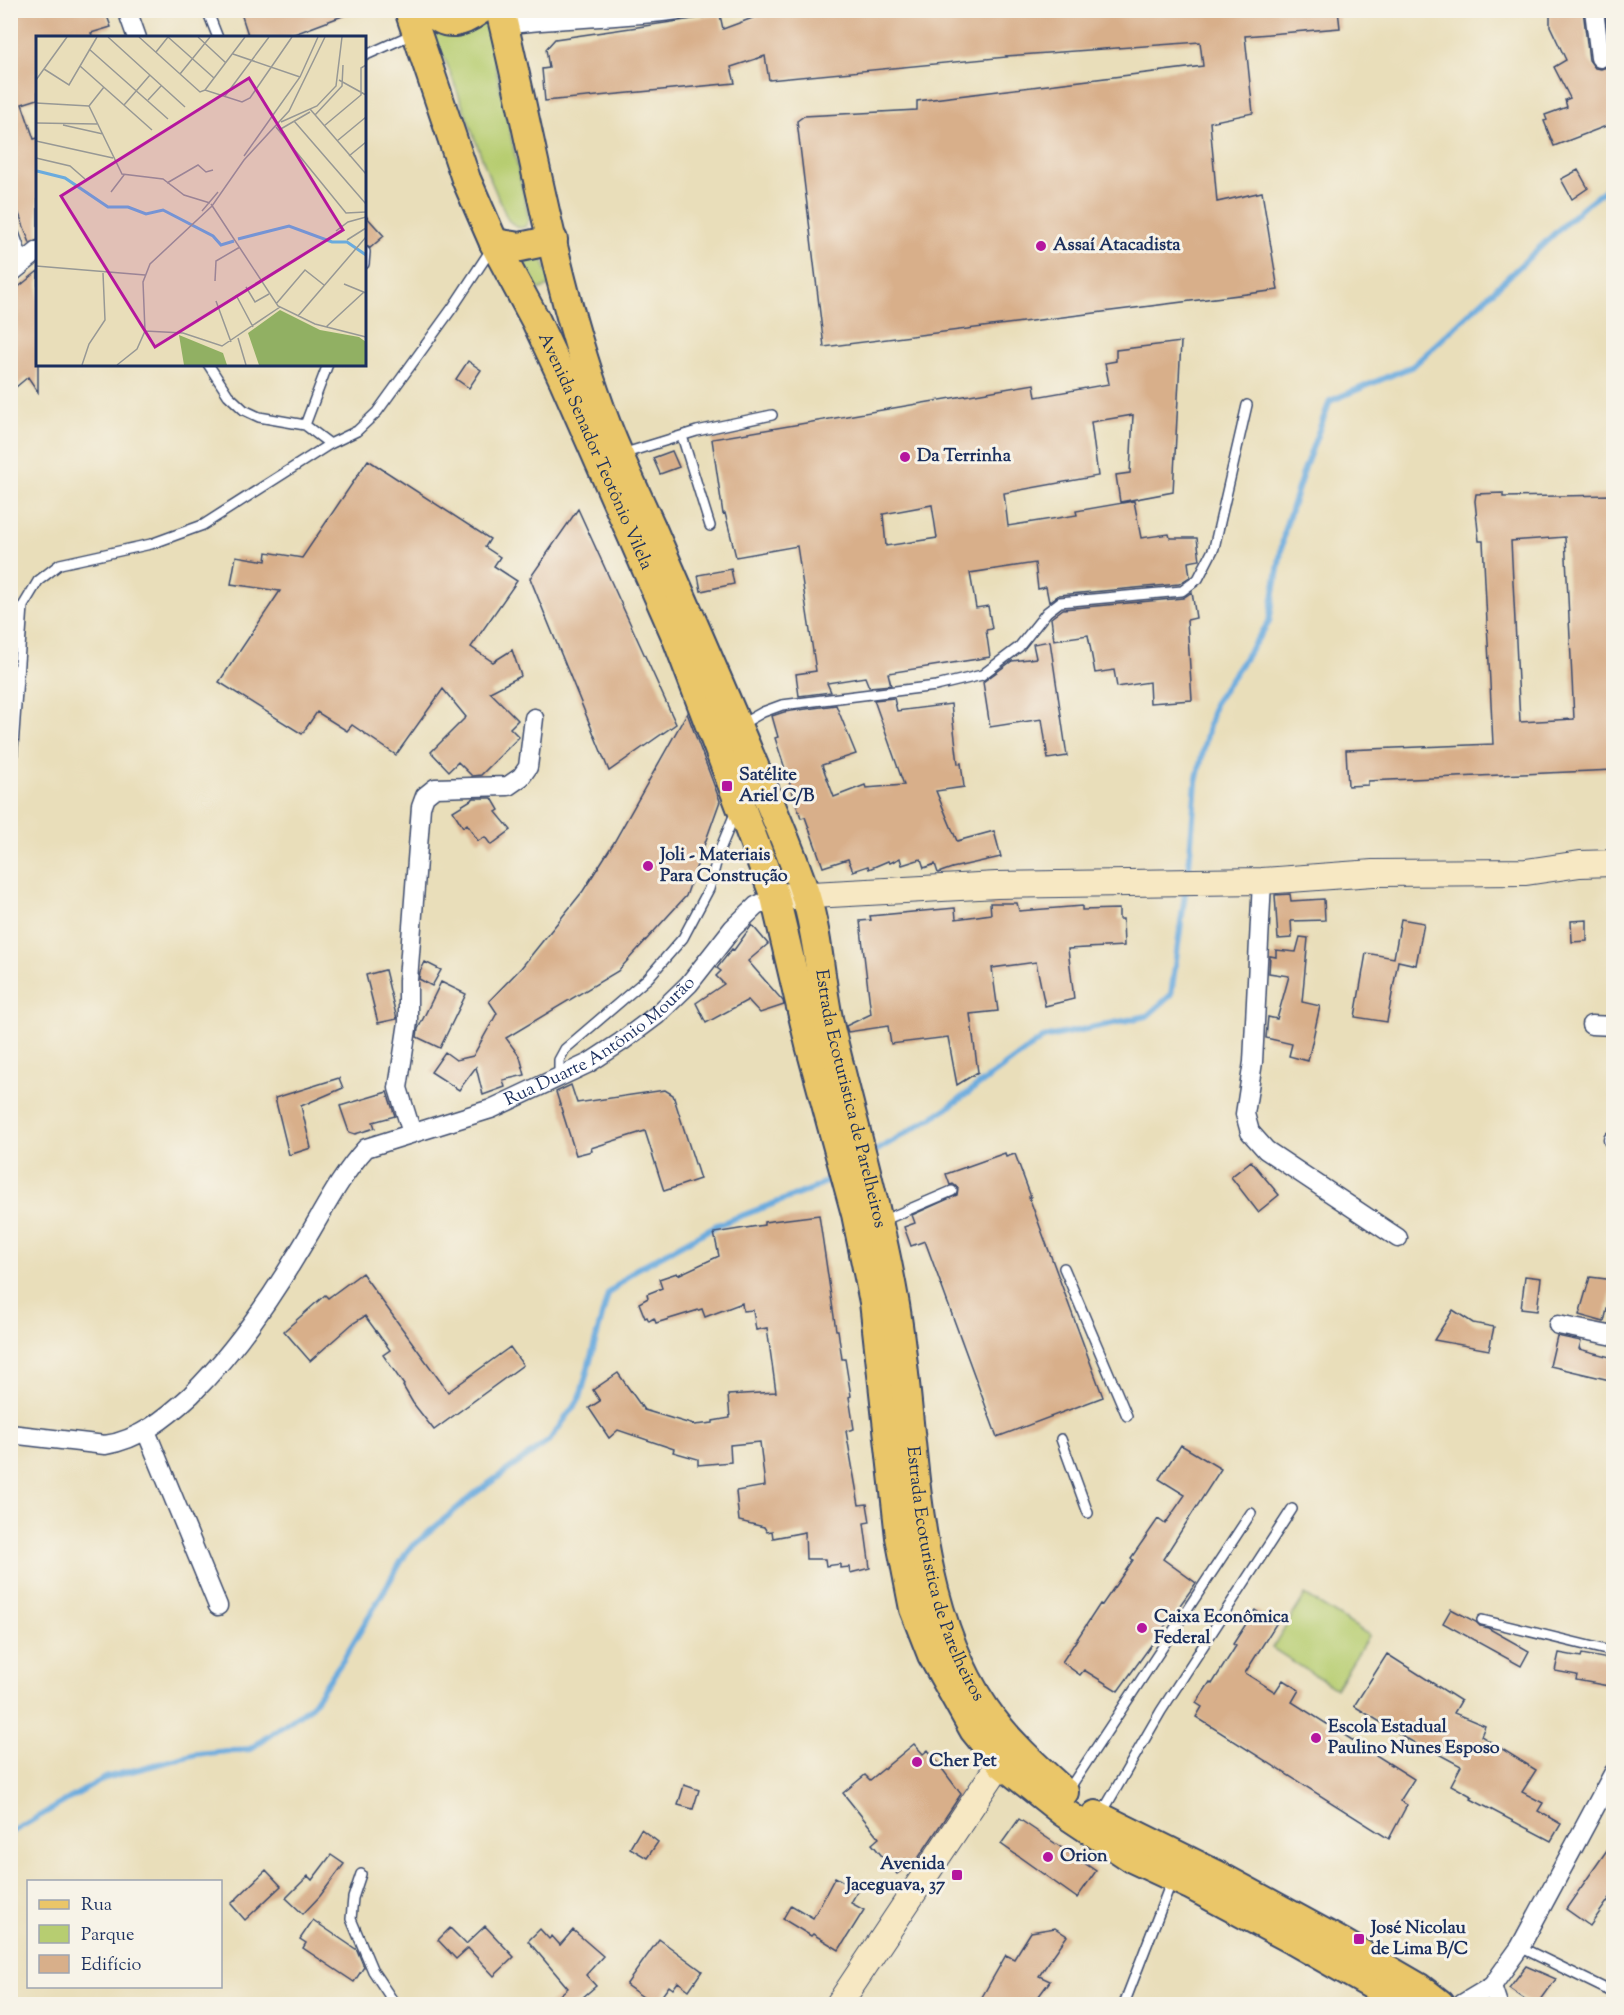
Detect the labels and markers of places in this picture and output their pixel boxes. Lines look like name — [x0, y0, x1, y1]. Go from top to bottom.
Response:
place label: Assaí Atacadista — [1053, 233, 1181, 259]
marker: Assaí Atacadista — [1034, 239, 1048, 253]
place label: Da Terrinha — [917, 444, 1012, 470]
marker: Da Terrinha — [898, 450, 912, 464]
place label: Satélite Ariel C/B — [739, 763, 815, 810]
marker: Satélite Ariel C/B — [720, 779, 734, 793]
place label: Joli - Materiais Para Construção — [658, 843, 788, 890]
marker: Joli - Materiais Para Construção — [641, 859, 655, 873]
place label: Caixa Econômica Federal — [1154, 1605, 1290, 1652]
marker: Caixa Econômica Federal — [1135, 1621, 1149, 1635]
place label: Escola Estadual Paulino Nunes Esposo — [1328, 1715, 1500, 1762]
marker: Escola Estadual Paulino Nunes Esposo — [1309, 1731, 1323, 1745]
place label: Cher Pet — [929, 1749, 998, 1775]
marker: Cher Pet — [910, 1755, 924, 1769]
place label: Orion — [1060, 1844, 1108, 1870]
marker: Orion — [1041, 1850, 1055, 1864]
place label: Avenida Jaceguava, 37 — [844, 1852, 946, 1899]
marker: Avenida Jaceguava, 37 — [950, 1868, 964, 1882]
place label: José Nicolau de Lima B/C — [1369, 1916, 1468, 1963]
marker: José Nicolau de Lima B/C — [1352, 1932, 1366, 1946]

